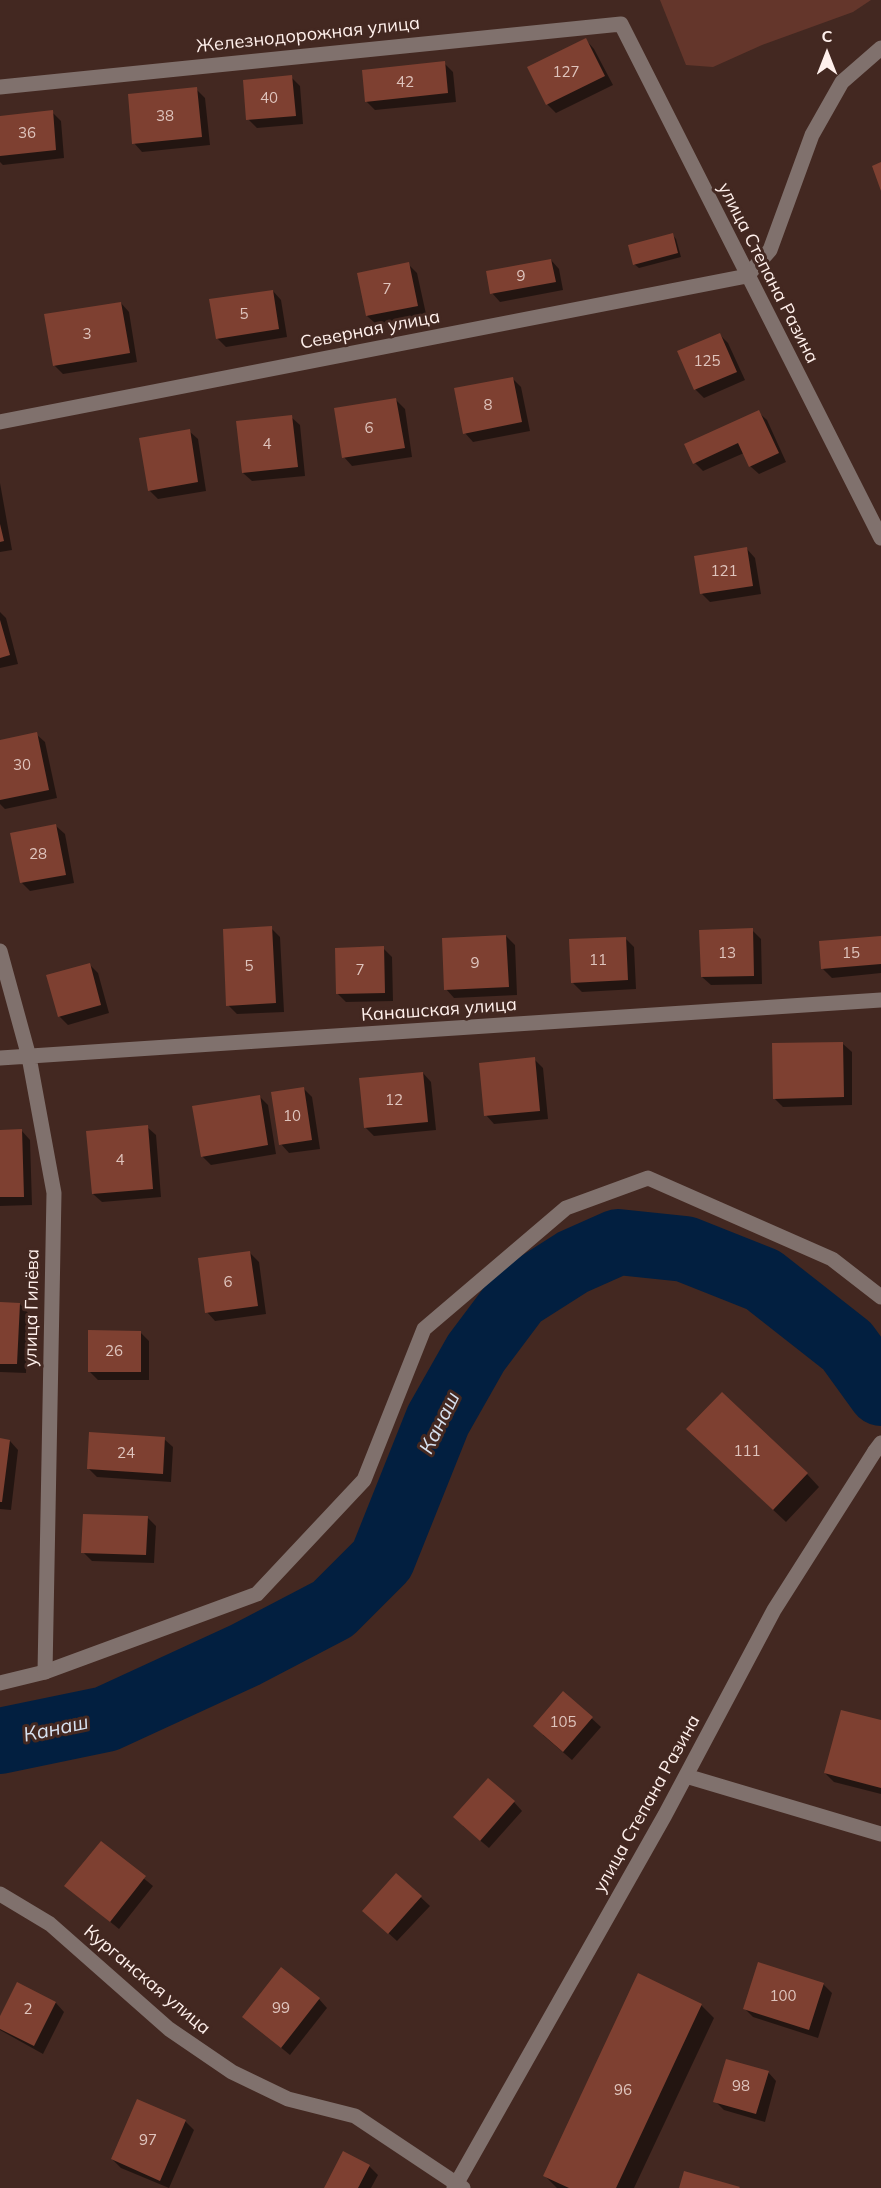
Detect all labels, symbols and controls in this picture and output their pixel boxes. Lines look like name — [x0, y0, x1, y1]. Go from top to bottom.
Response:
street label: Железнодорожная улица — [195, 13, 421, 57]
north arrow — [797, 24, 857, 84]
text: С — [822, 26, 832, 46]
house number: 127 — [553, 63, 579, 81]
house number: 42 — [396, 73, 414, 91]
house number: 40 — [260, 89, 278, 107]
house number: 38 — [156, 107, 174, 125]
house number: 36 — [18, 124, 36, 142]
street label: улица Степана Разина — [713, 179, 823, 367]
house number: 9 — [517, 267, 525, 285]
house number: 7 — [383, 280, 391, 298]
house number: 5 — [240, 305, 248, 323]
street label: Северная улица — [298, 306, 442, 354]
house number: 3 — [83, 325, 91, 343]
house number: 125 — [694, 352, 720, 370]
house number: 8 — [484, 396, 492, 414]
house number: 6 — [365, 419, 373, 437]
house number: 4 — [263, 435, 271, 453]
house number: 121 — [711, 562, 737, 580]
house number: 30 — [13, 756, 31, 774]
house number: 28 — [29, 845, 47, 863]
house number: 13 — [718, 944, 736, 962]
house number: 15 — [842, 944, 860, 962]
house number: 11 — [589, 951, 607, 969]
house number: 9 — [471, 954, 479, 972]
house number: 5 — [245, 957, 253, 975]
house number: 7 — [356, 961, 364, 979]
street label: Канашская улица — [360, 994, 518, 1026]
house number: 12 — [385, 1091, 403, 1109]
house number: 10 — [283, 1107, 301, 1125]
house number: 4 — [116, 1151, 124, 1169]
street label: улица Гилёва — [20, 1249, 44, 1367]
house number: 6 — [224, 1273, 232, 1291]
house number: 26 — [105, 1342, 123, 1360]
water label: Канаш — [415, 1388, 465, 1458]
house number: 111 — [734, 1442, 760, 1460]
house number: 24 — [117, 1444, 135, 1462]
water label: Канаш — [21, 1710, 91, 1748]
street label: улица Степана Разина — [589, 1711, 705, 1897]
house number: 105 — [550, 1713, 576, 1731]
street label: Курганская улица — [79, 1921, 215, 2039]
house number: 100 — [770, 1987, 796, 2005]
house number: 99 — [272, 1999, 290, 2017]
house number: 2 — [24, 2000, 32, 2018]
house number: 98 — [732, 2077, 750, 2095]
house number: 96 — [614, 2081, 632, 2099]
house number: 97 — [139, 2131, 157, 2149]

